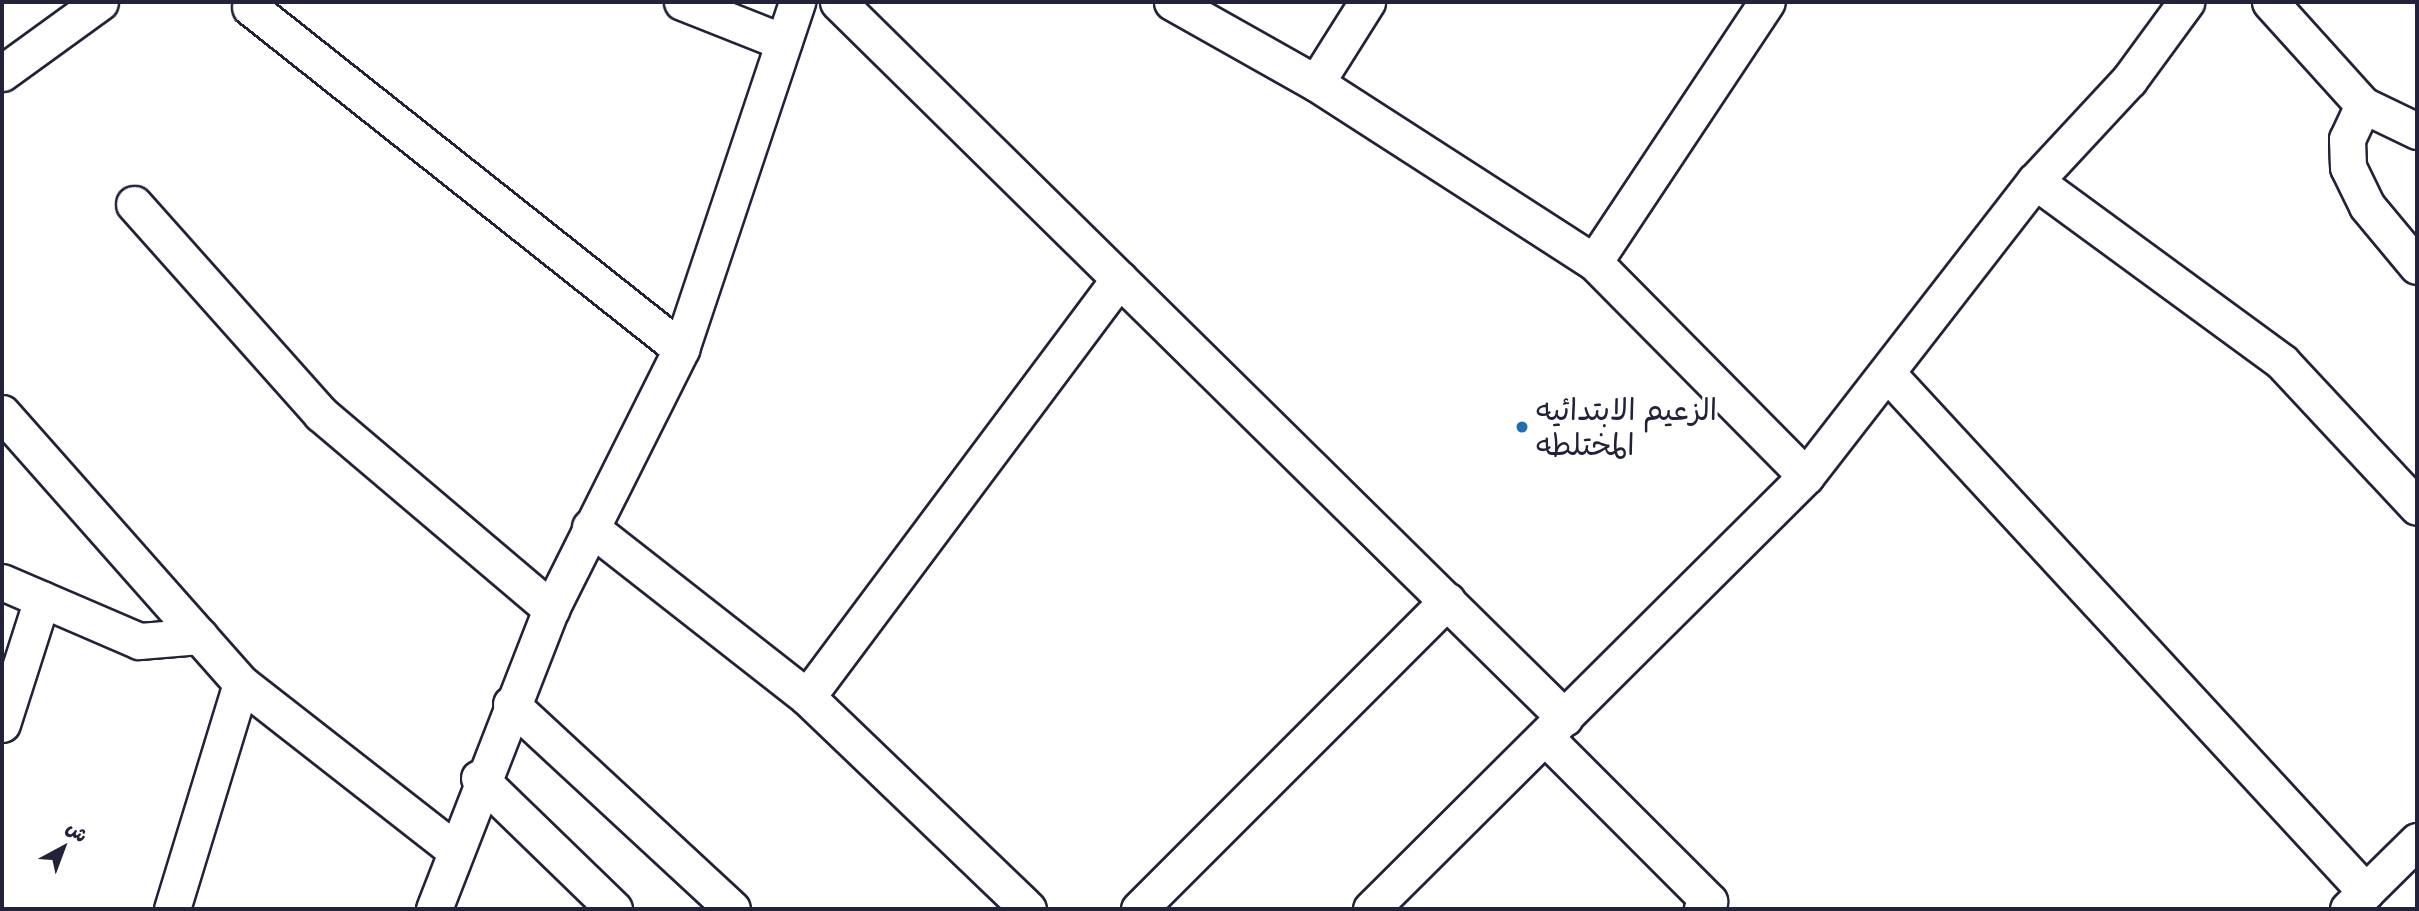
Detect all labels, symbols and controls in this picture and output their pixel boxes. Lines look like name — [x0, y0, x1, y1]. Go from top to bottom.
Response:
place label: الزعيم الابتدائيه المختلطه — [1536, 392, 1717, 462]
marker: الزعيم الابتدائيه المختلطه — [1514, 419, 1530, 435]
north arrow — [28, 813, 98, 883]
text: ش — [61, 816, 93, 848]

